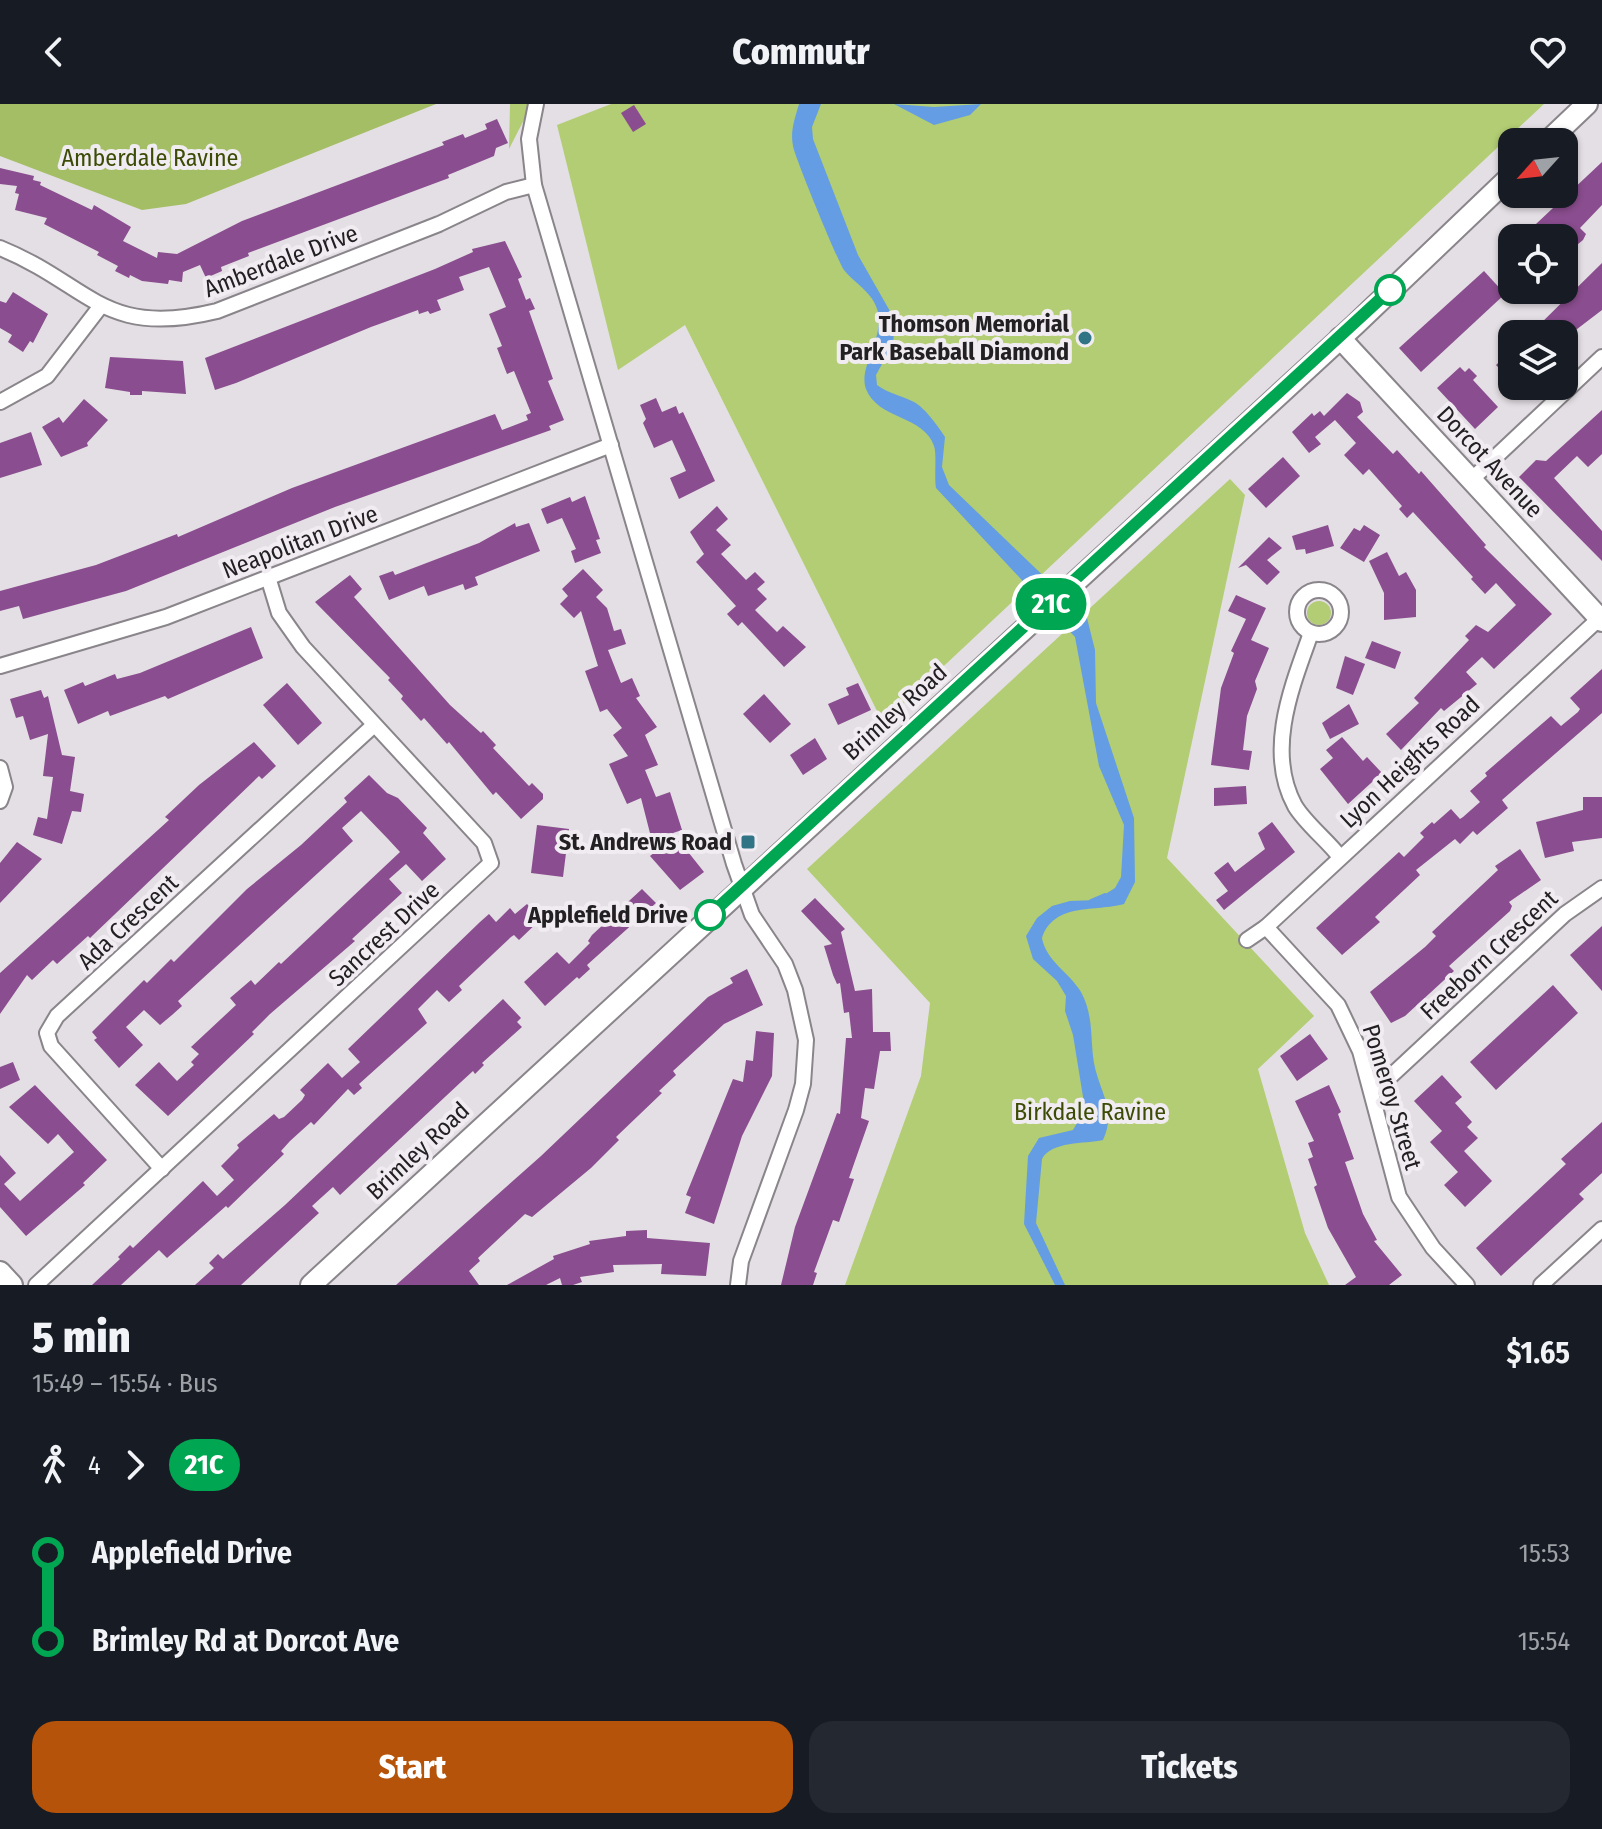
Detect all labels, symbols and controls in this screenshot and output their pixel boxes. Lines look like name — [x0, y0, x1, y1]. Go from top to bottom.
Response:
icon: back — [32, 30, 76, 74]
text: Commutr — [732, 30, 870, 74]
icon: heart — [1526, 30, 1570, 74]
north arrow — [1498, 128, 1578, 208]
map controls — [1498, 128, 1578, 400]
park label: Amberdale Ravine — [62, 144, 238, 172]
street label: Amberdale Drive — [200, 219, 362, 303]
button: locate — [1498, 224, 1578, 304]
unlabelled marker — [1375, 275, 1405, 305]
place label: Thomson Memorial Park Baseball Diamond — [839, 310, 1069, 366]
button: layers — [1498, 320, 1578, 400]
marker: Thomson Memorial Park Baseball Diamond — [1076, 329, 1094, 347]
street label: Dorcot Avenue — [1431, 400, 1549, 524]
street label: Neapolitan Drive — [218, 499, 382, 585]
line badge: 21C — [1005, 578, 1097, 630]
text: 21C — [1031, 587, 1071, 620]
street label: Brimley Road — [837, 658, 953, 766]
street label: Lyon Heights Road — [1334, 690, 1486, 834]
place label: St. Andrews Road — [559, 828, 732, 856]
marker: St. Andrews Road — [739, 833, 757, 851]
street label: Ada Crescent — [72, 868, 184, 975]
street label: Sancrest Drive — [323, 876, 445, 992]
street label: Freeborn Crescent — [1415, 884, 1563, 1026]
marker: Applefield Drive — [695, 900, 725, 930]
place label: Applefield Drive — [527, 901, 688, 929]
street label: Pomeroy Street — [1357, 1021, 1427, 1173]
street label: Brimley Road — [361, 1096, 475, 1206]
park label: Birkdale Ravine — [1014, 1098, 1166, 1126]
text: 5 min — [32, 1311, 131, 1364]
text: $1.65 — [1507, 1335, 1570, 1371]
text: 15:49 – 15:54 · Bus — [32, 1368, 218, 1399]
icon: walk — [32, 1443, 76, 1487]
icon: forward — [113, 1443, 157, 1487]
text: 21C — [185, 1448, 224, 1481]
text: 4 — [88, 1450, 101, 1481]
text: Applefield Drive — [92, 1535, 292, 1571]
text: 15:53 — [1519, 1538, 1570, 1569]
text: Brimley Rd at Dorcot Ave — [92, 1623, 399, 1659]
text: 15:54 — [1518, 1626, 1570, 1657]
button: Start — [32, 1721, 793, 1813]
button: Tickets — [809, 1721, 1570, 1813]

